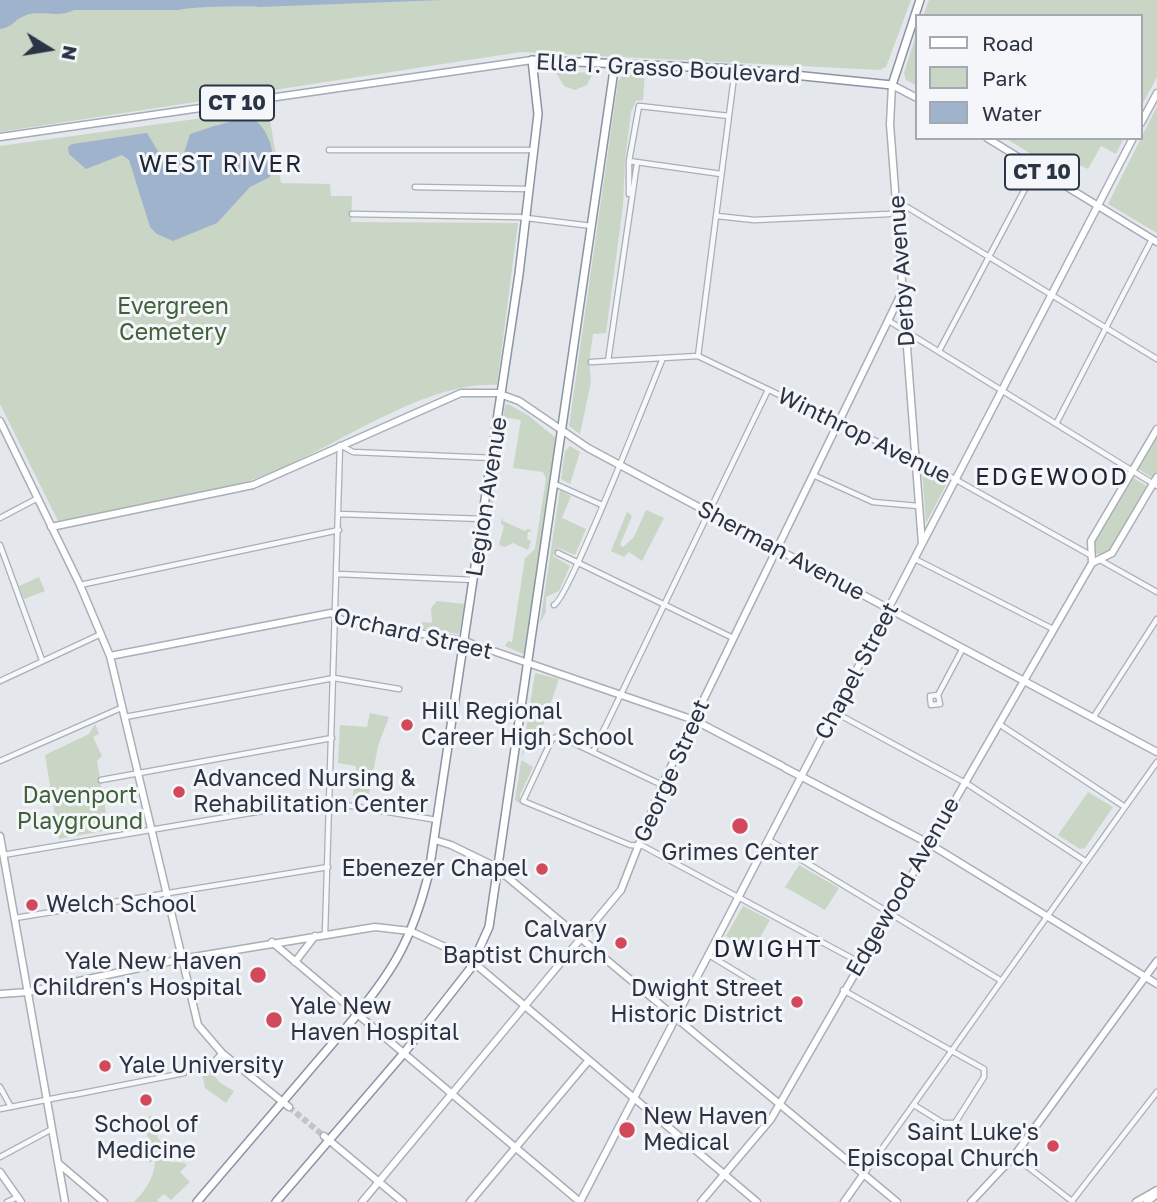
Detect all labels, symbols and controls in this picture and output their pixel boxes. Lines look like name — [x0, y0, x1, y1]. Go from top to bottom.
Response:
north arrow — [14, 14, 84, 84]
legend — [916, 14, 1143, 140]
text: Road — [982, 30, 1033, 56]
text: N — [57, 44, 83, 62]
street label: Ella T. Grasso Boulevard — [535, 48, 801, 90]
text: Park — [982, 65, 1027, 91]
road number: CT 10 — [200, 86, 274, 120]
text: Water — [982, 100, 1042, 126]
district label: WEST RIVER — [140, 150, 302, 178]
road number: CT 10 — [1005, 154, 1079, 190]
street label: Derby Avenue — [883, 194, 921, 348]
park label: Evergreen Cemetery — [117, 293, 229, 347]
street label: Winthrop Avenue — [773, 382, 955, 490]
street label: Legion Avenue — [461, 415, 513, 579]
district label: EDGEWOOD — [976, 463, 1128, 491]
street label: Sherman Avenue — [693, 495, 869, 607]
street label: Chapel Street — [809, 598, 905, 744]
street label: Orchard Street — [331, 602, 495, 666]
street label: George Street — [628, 695, 716, 847]
place label: Hill Regional Career High School — [421, 698, 634, 752]
marker: Hill Regional Career High School — [399, 717, 415, 733]
place label: Advanced Nursing & Rehabilitation Center — [193, 765, 428, 819]
park label: Davenport Playground — [17, 782, 143, 836]
marker: Advanced Nursing & Rehabilitation Center — [171, 784, 187, 800]
street label: Edgewood Avenue — [840, 793, 966, 981]
marker: Grimes Center — [730, 816, 750, 836]
place label: Grimes Center — [661, 839, 819, 867]
place label: Ebenezer Chapel — [342, 855, 528, 883]
marker: Ebenezer Chapel — [534, 861, 550, 877]
place label: Welch School — [46, 891, 196, 919]
marker: Welch School — [24, 897, 40, 913]
place label: Calvary Baptist Church — [443, 916, 607, 970]
marker: Calvary Baptist Church — [613, 935, 629, 951]
district label: DWIGHT — [714, 935, 822, 963]
place label: Yale New Haven Children's Hospital — [32, 948, 242, 1002]
marker: Yale New Haven Children's Hospital — [248, 965, 268, 985]
place label: Dwight Street Historic District — [610, 975, 783, 1029]
place label: Yale New Haven Hospital — [290, 993, 459, 1047]
marker: Dwight Street Historic District — [789, 994, 805, 1010]
marker: Yale New Haven Hospital — [264, 1010, 284, 1030]
place label: Yale University — [119, 1052, 284, 1080]
marker: Yale University — [97, 1058, 113, 1074]
marker: School of Medicine — [138, 1092, 154, 1108]
place label: New Haven Medical — [643, 1103, 768, 1157]
place label: School of Medicine — [94, 1111, 198, 1165]
place label: Saint Luke's Episcopal Church — [847, 1119, 1039, 1173]
marker: New Haven Medical — [617, 1120, 637, 1140]
marker: Saint Luke's Episcopal Church — [1045, 1138, 1061, 1154]

